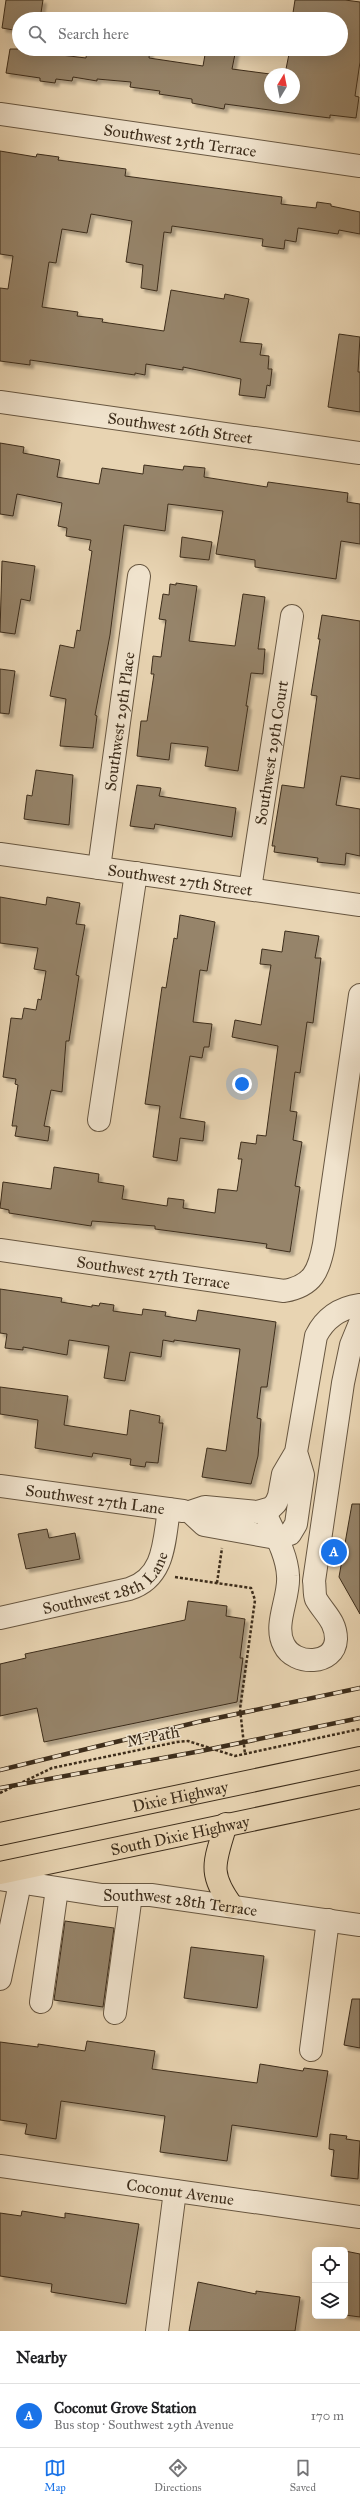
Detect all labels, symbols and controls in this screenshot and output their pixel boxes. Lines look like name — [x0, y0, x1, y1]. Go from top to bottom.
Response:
search box — [12, 12, 348, 56]
icon: search — [26, 23, 48, 45]
text: Search here — [58, 25, 129, 43]
north arrow — [264, 68, 300, 104]
street label: Southwest 25th Terrace — [102, 120, 258, 161]
street label: Southwest 26th Street — [106, 408, 254, 448]
street label: Southwest 29th Place — [101, 650, 139, 792]
street label: Southwest 29th Court — [251, 679, 292, 826]
street label: Southwest 27th Street — [106, 860, 254, 900]
your location — [232, 1074, 252, 1094]
street label: Southwest 27th Terrace — [75, 1252, 232, 1293]
street label: Southwest 27th Lane — [24, 1481, 166, 1518]
pin: A — [321, 1537, 347, 1567]
street label: Southwest 28th Lane — [41, 1549, 172, 1618]
street label: M-Path — [125, 1722, 181, 1751]
street label: Dixie Highway — [130, 1777, 230, 1816]
street label: South Dixie Highway — [109, 1811, 252, 1859]
street label: Southwest 28th Terrace — [103, 1886, 259, 1920]
street label: Coconut Avenue — [125, 2175, 235, 2209]
map controls — [312, 2247, 348, 2319]
button: locate — [312, 2247, 348, 2283]
button: layers — [312, 2283, 348, 2319]
text: Nearby — [16, 2347, 67, 2368]
text: Coconut Grove Station — [54, 2399, 196, 2417]
text: A — [25, 2408, 33, 2424]
text: 170 m — [311, 2408, 344, 2424]
text: Bus stop · Southwest 29th Avenue — [54, 2417, 234, 2433]
tab: Map — [44, 2457, 66, 2494]
tab: Directions — [154, 2457, 202, 2494]
tab: Saved — [290, 2457, 316, 2494]

